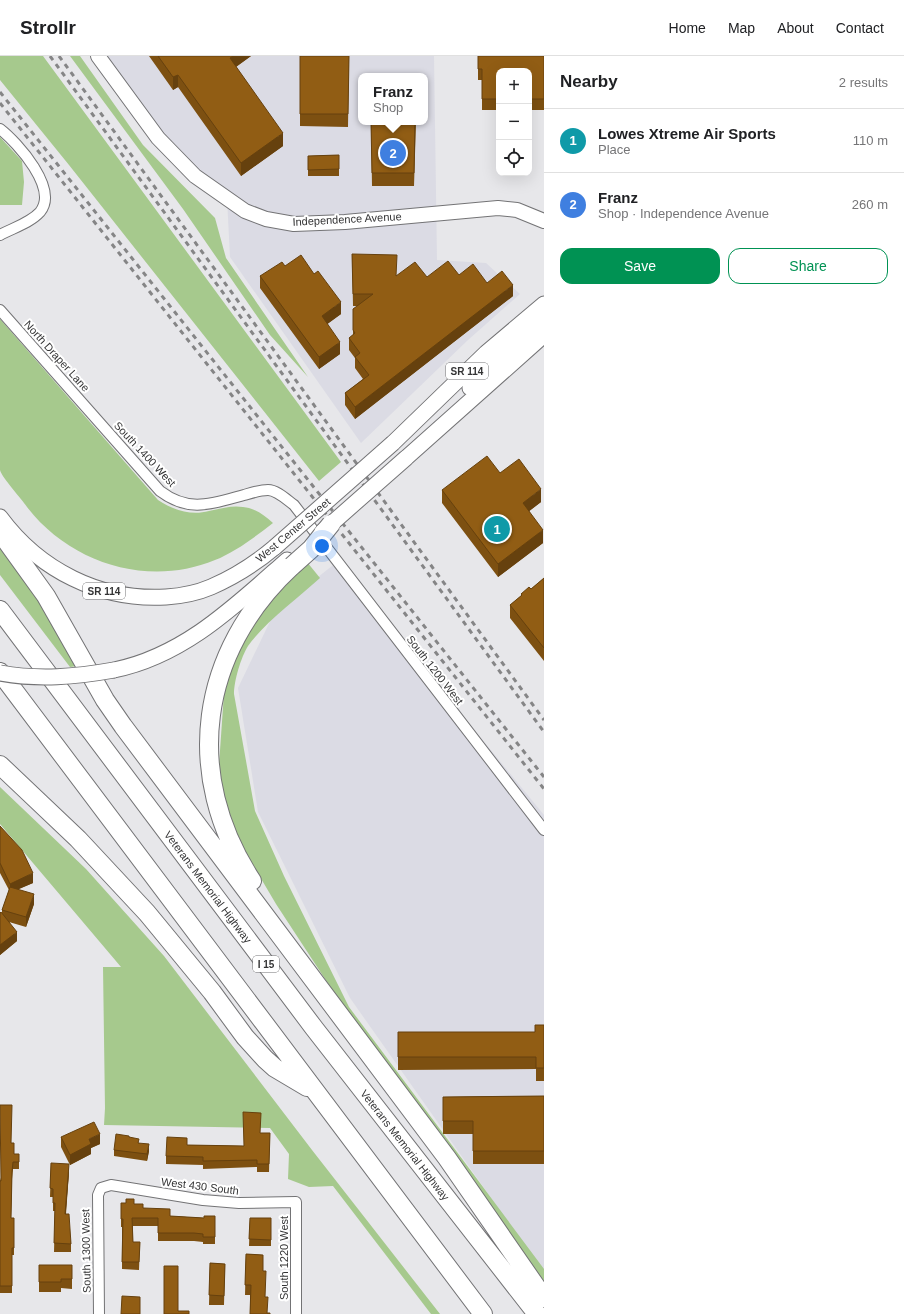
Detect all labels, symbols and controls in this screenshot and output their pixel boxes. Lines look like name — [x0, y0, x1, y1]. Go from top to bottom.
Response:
text: Strollr — [20, 17, 76, 38]
text: Home — [669, 20, 706, 36]
text: Map — [728, 20, 755, 36]
text: About — [777, 20, 814, 36]
text: Contact — [836, 20, 884, 36]
map controls — [496, 68, 532, 176]
button: + — [496, 68, 532, 104]
text: Nearby — [560, 72, 618, 91]
popup — [358, 73, 428, 125]
text: 2 results — [839, 75, 888, 90]
text: Franz — [373, 83, 413, 100]
text: Shop — [373, 100, 403, 115]
button: − — [496, 104, 532, 140]
text: Lowes Xtreme Air Sports — [598, 125, 776, 142]
text: 1 — [569, 133, 577, 148]
text: 110 m — [853, 133, 888, 148]
pin: 2 — [380, 138, 406, 168]
button: locate — [496, 140, 532, 176]
text: Place — [598, 142, 631, 157]
text: Franz — [598, 189, 638, 206]
text: 2 — [569, 197, 577, 212]
text: 260 m — [852, 197, 888, 212]
text: Shop · Independence Avenue — [598, 206, 769, 221]
street label: Independence Avenue — [292, 210, 402, 228]
button: Save — [560, 248, 720, 284]
button: Share — [728, 248, 888, 284]
street label: North Draper Lane — [22, 318, 92, 394]
road number: SR 114 — [446, 363, 488, 379]
street label: South 1400 West — [112, 419, 178, 489]
street label: West Center Street — [253, 495, 333, 565]
pin: 1 — [484, 514, 510, 544]
your location — [312, 536, 332, 556]
road number: SR 114 — [83, 583, 125, 599]
street label: South 1200 West — [404, 633, 466, 707]
street label: Veterans Memorial Highway — [162, 829, 254, 946]
road number: I 15 — [253, 956, 279, 972]
street label: Veterans Memorial Highway — [358, 1087, 452, 1203]
street label: West 430 South — [161, 1175, 239, 1197]
street label: South 1300 West — [79, 1209, 93, 1293]
street label: South 1220 West — [278, 1216, 290, 1300]

